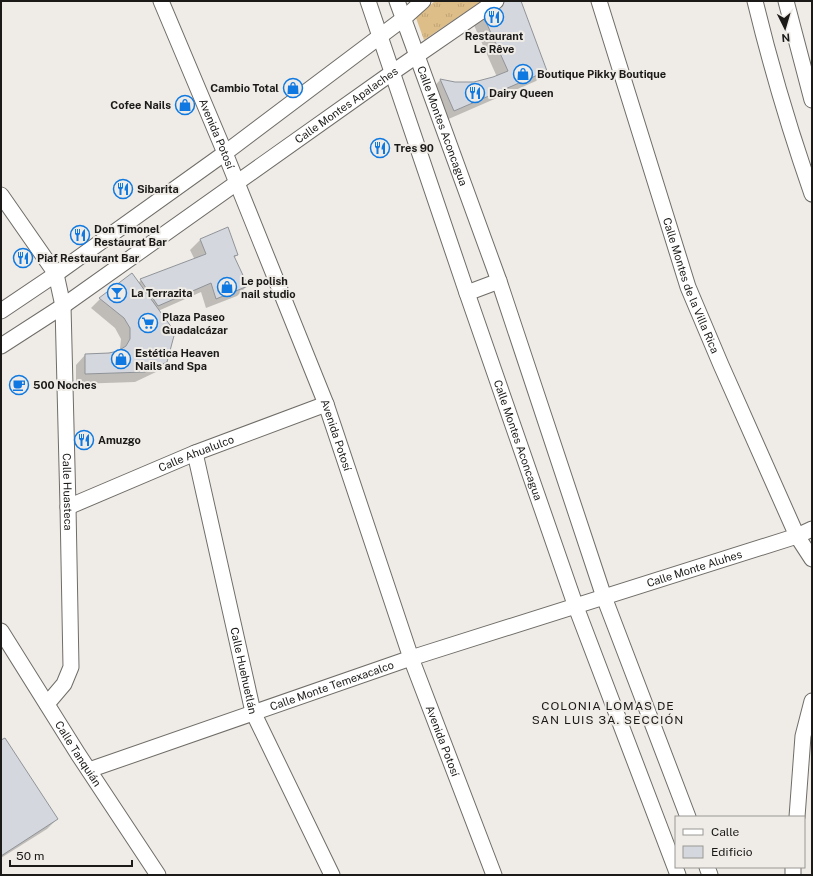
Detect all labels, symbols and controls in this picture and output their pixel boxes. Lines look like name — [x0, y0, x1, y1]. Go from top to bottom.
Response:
restaurant icon: Restaurant Le Rêve — [483, 6, 505, 28]
north arrow — [765, 8, 805, 48]
place label: Restaurant Le Rêve — [465, 30, 524, 55]
text: N — [781, 32, 791, 44]
shop icon: Boutique Pikky Boutique — [512, 63, 534, 85]
street label: Calle Montes Apalaches — [293, 64, 400, 146]
street label: Calle Montes Aconcagua — [415, 64, 470, 188]
place label: Boutique Pikky Boutique — [537, 68, 666, 80]
shop icon: Cambio Total — [282, 77, 304, 99]
place label: Cambio Total — [210, 82, 279, 94]
restaurant icon: Dairy Queen — [464, 82, 486, 104]
place label: Dairy Queen — [489, 87, 554, 99]
shop icon: Cofee Nails — [174, 94, 196, 116]
street label: Avenida Potosí — [197, 97, 237, 171]
place label: Cofee Nails — [110, 99, 171, 111]
restaurant icon: Tres 90 — [369, 137, 391, 159]
place label: Tres 90 — [394, 142, 434, 154]
restaurant icon: Sibarita — [112, 178, 134, 200]
place label: Sibarita — [137, 183, 179, 195]
street label: Calle Montes de la Villa Rica — [661, 216, 721, 355]
place label: Don Timonel Restaurat Bar — [94, 223, 167, 248]
restaurant icon: Don Timonel Restaurat Bar — [69, 224, 91, 246]
restaurant icon: Piaf Restaurant Bar — [12, 247, 34, 269]
place label: Piaf Restaurant Bar — [37, 252, 140, 264]
place label: Le polish nail studio — [241, 275, 296, 300]
shop icon: Le polish nail studio — [216, 276, 238, 298]
bar icon: La Terrazita — [106, 282, 128, 304]
place label: La Terrazita — [131, 287, 193, 299]
place label: Plaza Paseo Guadalcázar — [162, 311, 228, 336]
supermarket icon: Plaza Paseo Guadalcázar — [137, 312, 159, 334]
place label: Estética Heaven Nails and Spa — [135, 347, 220, 372]
shop icon: Estética Heaven Nails and Spa — [110, 348, 132, 370]
cafe icon: 500 Noches — [8, 374, 30, 396]
street label: Calle Montes Aconcagua — [492, 378, 544, 502]
place label: 500 Noches — [33, 379, 97, 391]
street label: Avenida Potosí — [319, 397, 354, 472]
restaurant icon: Amuzgo — [73, 429, 95, 451]
street label: Calle Ahualulco — [157, 433, 236, 474]
place label: Amuzgo — [98, 434, 141, 446]
street label: Calle Huasteca — [61, 453, 74, 531]
street label: Calle Monte Aluhes — [645, 548, 744, 589]
street label: Calle Huehuetlán — [228, 626, 259, 715]
street label: Calle Monte Temexacalco — [268, 658, 395, 713]
district label: COLONIA LOMAS DE SAN LUIS 3A. SECCIÓN — [532, 699, 684, 727]
street label: Avenida Potosí — [424, 704, 462, 778]
street label: Calle Tanquián — [53, 719, 104, 789]
legend — [675, 816, 805, 868]
text: Calle — [711, 825, 740, 839]
scale bar — [10, 842, 132, 868]
text: Edificio — [711, 845, 753, 859]
text: 50 m — [16, 849, 44, 863]

